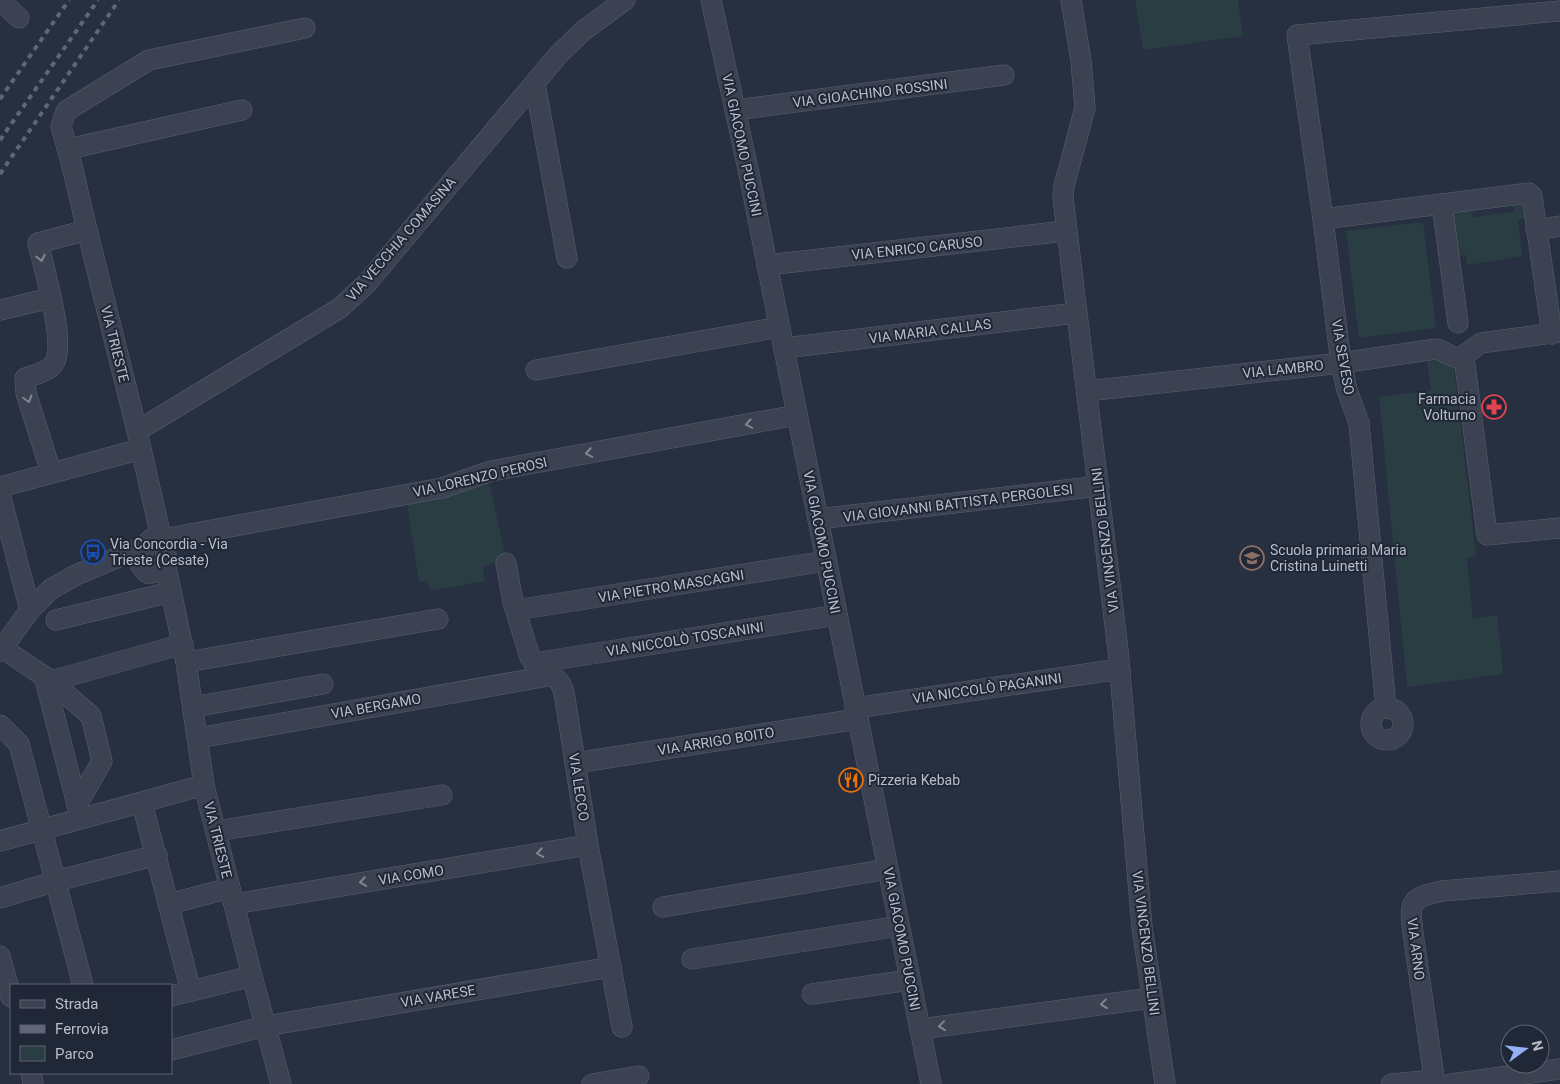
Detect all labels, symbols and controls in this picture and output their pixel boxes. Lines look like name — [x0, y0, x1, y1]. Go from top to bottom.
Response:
street label: VIA GIACOMO PUCCINI — [719, 72, 765, 218]
street label: VIA GIOACHINO ROSSINI — [792, 76, 948, 110]
street label: VIA VECCHIA COMASINA — [343, 174, 459, 304]
street label: VIA ENRICO CARUSO — [851, 233, 983, 263]
one-way arrow — [35, 253, 46, 262]
street label: VIA TRIESTE — [98, 304, 132, 384]
street label: VIA MARIA CALLAS — [868, 316, 992, 346]
street label: VIA SEVESO — [1328, 318, 1358, 396]
street label: VIA LAMBRO — [1242, 357, 1324, 381]
place label: Farmacia Volturno — [1418, 391, 1476, 423]
one-way arrow — [22, 394, 33, 403]
pharmacy icon: Farmacia Volturno — [1481, 394, 1507, 420]
one-way arrow — [745, 419, 753, 429]
one-way arrow — [585, 448, 594, 458]
street label: VIA LORENZO PEROSI — [411, 454, 549, 500]
street label: VIA VINCENZO BELLINI — [1088, 467, 1122, 613]
street label: VIA GIACOMO PUCCINI — [800, 469, 844, 615]
street label: VIA GIOVANNI BATTISTA PERGOLESI — [842, 481, 1074, 525]
place label: Via Concordia - Via Trieste (Cesate) — [110, 536, 228, 569]
bus stop icon: Via Concordia - Via Trieste (Cesate) — [80, 539, 106, 565]
place label: Scuola primaria Maria Cristina Luinetti — [1270, 542, 1407, 574]
school or university icon: Scuola primaria Maria Cristina Luinetti — [1239, 545, 1265, 571]
street label: VIA PIETRO MASCAGNI — [597, 567, 745, 605]
street label: VIA NICCOLÒ TOSCANINI — [605, 618, 765, 659]
street label: VIA NICCOLÒ PAGANINI — [911, 669, 1063, 706]
street label: VIA BERGAMO — [330, 690, 422, 722]
street label: VIA ARRIGO BOITO — [656, 724, 776, 758]
street label: VIA LECCO — [566, 752, 592, 822]
restaurant icon: Pizzeria Kebab — [838, 767, 864, 793]
place label: Pizzeria Kebab — [868, 772, 960, 788]
street label: VIA TRIESTE — [201, 800, 235, 880]
one-way arrow — [536, 848, 545, 858]
street label: VIA COMO — [377, 862, 445, 888]
street label: VIA GIACOMO PUCCINI — [880, 866, 924, 1012]
street label: VIA VINCENZO BELLINI — [1129, 870, 1163, 1016]
one-way arrow — [358, 877, 367, 887]
street label: VIA ARNO — [1404, 917, 1428, 981]
street label: VIA VARESE — [399, 982, 477, 1010]
legend — [10, 984, 172, 1074]
text: Strada — [55, 995, 98, 1013]
one-way arrow — [1099, 999, 1108, 1009]
text: Ferrovia — [55, 1020, 109, 1038]
one-way arrow — [938, 1020, 947, 1030]
north arrow — [1500, 1024, 1550, 1074]
text: N — [1529, 1039, 1547, 1052]
text: Parco — [55, 1045, 94, 1063]

